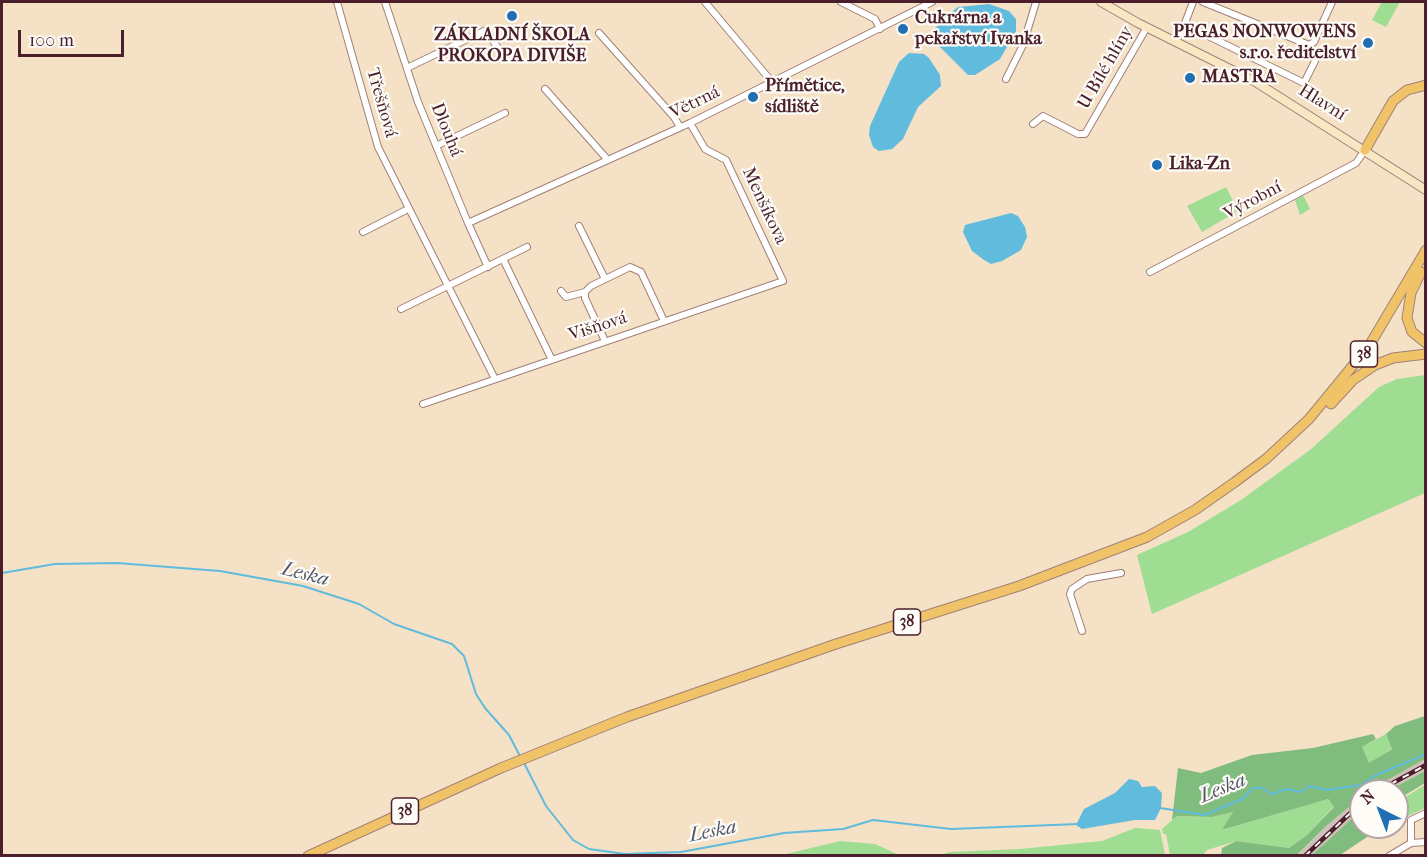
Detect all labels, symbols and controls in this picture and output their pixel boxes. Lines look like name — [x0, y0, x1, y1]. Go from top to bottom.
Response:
place label: Cukrárna a pekařství Ivanka — [915, 8, 1042, 50]
marker: ZÁKLADNÍ ŠKOLA PROKOPA DIVIŠE — [505, 9, 519, 23]
scale bar — [21, 18, 128, 56]
marker: Cukrárna a pekařství Ivanka — [896, 22, 910, 36]
place label: PEGAS NONWOWENS s.r.o. ředitelství — [1173, 22, 1356, 64]
street label: U Bílé hlíny — [1074, 23, 1138, 113]
place label: ZÁKLADNÍ ŠKOLA PROKOPA DIVIŠE — [434, 25, 590, 68]
text: 100 m — [29, 30, 74, 51]
marker: PEGAS NONWOWENS s.r.o. ředitelství — [1361, 36, 1375, 50]
street label: Třešňová — [361, 66, 401, 140]
place label: MASTRA — [1202, 67, 1276, 89]
marker: MASTRA — [1183, 71, 1197, 85]
place label: Přímětice, sídliště — [765, 76, 845, 118]
street label: Hlavní — [1294, 80, 1350, 126]
street label: Větrná — [666, 82, 724, 124]
marker: Přímětice, sídliště — [746, 90, 760, 104]
street label: Dlouhá — [425, 100, 467, 160]
place label: Lika-Zn — [1169, 154, 1230, 176]
marker: Lika-Zn — [1150, 158, 1164, 172]
street label: Menšíkova — [737, 164, 791, 248]
street label: Výrobní — [1220, 177, 1286, 225]
street label: Višňová — [566, 307, 630, 347]
road number: 38 — [1350, 341, 1378, 367]
water label: Leska — [279, 558, 331, 592]
road number: 38 — [894, 609, 920, 635]
water label: Leska — [1196, 769, 1250, 809]
north arrow — [1349, 779, 1409, 839]
text: N — [1357, 786, 1379, 808]
road number: 38 — [392, 798, 418, 824]
water label: Leska — [687, 816, 739, 848]

